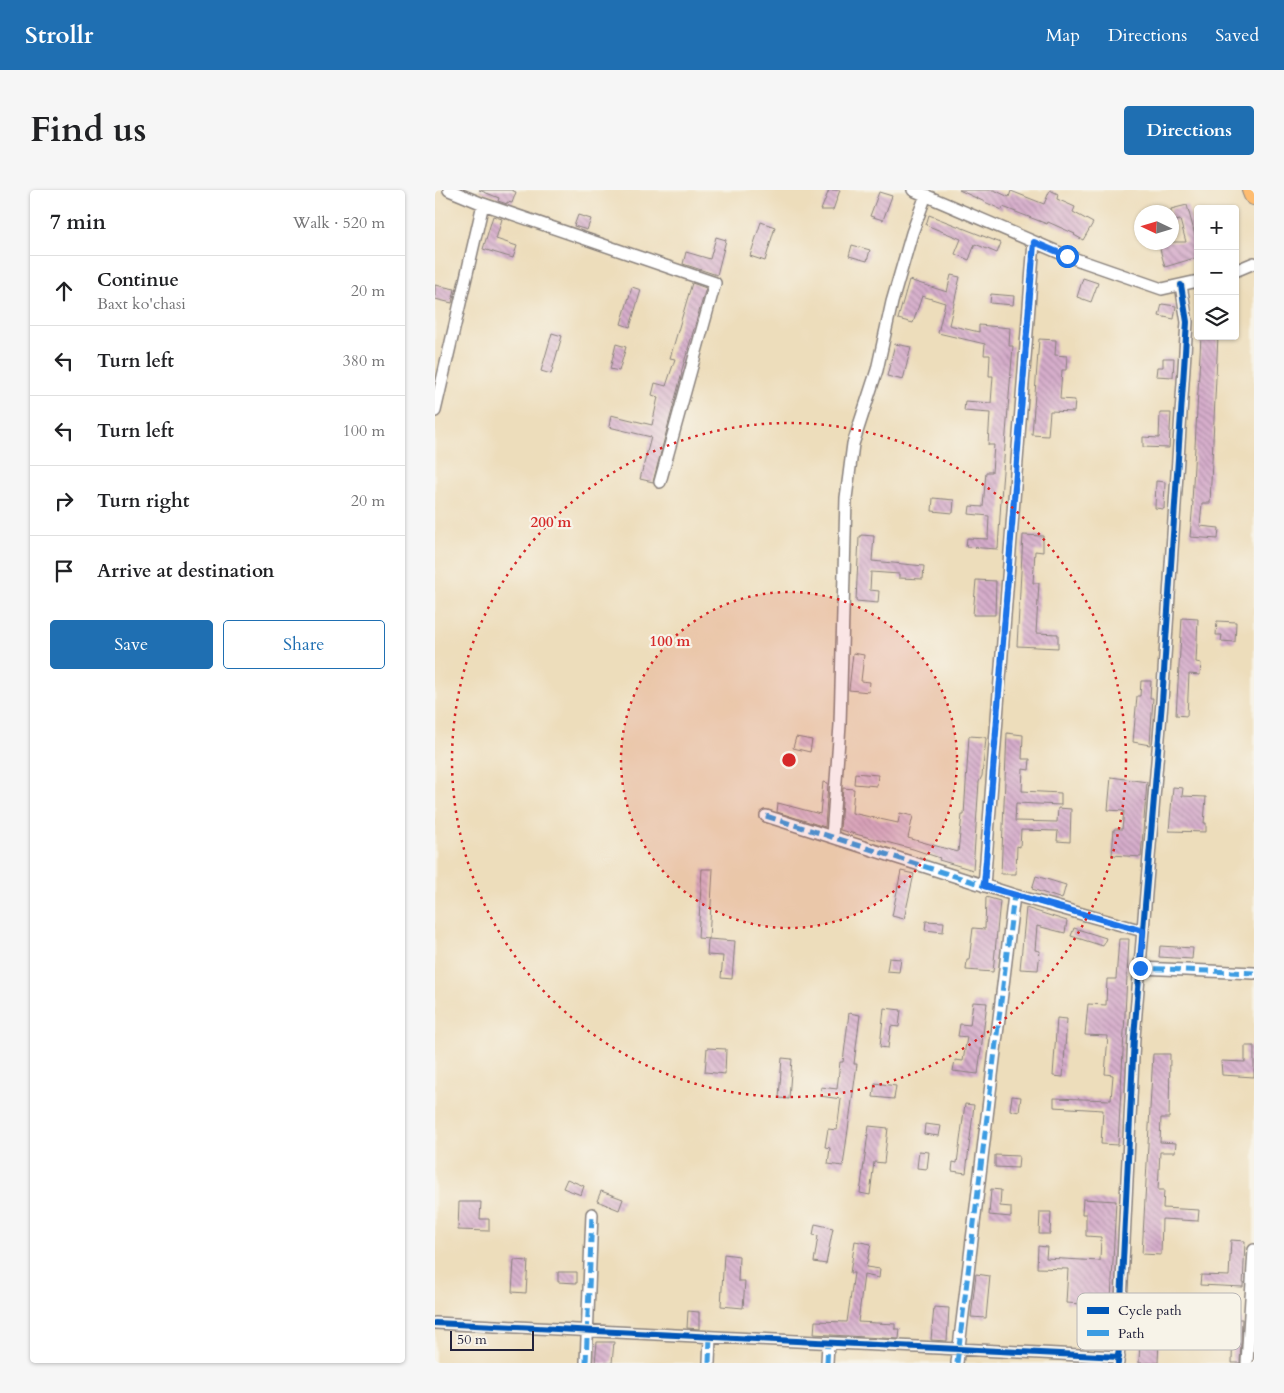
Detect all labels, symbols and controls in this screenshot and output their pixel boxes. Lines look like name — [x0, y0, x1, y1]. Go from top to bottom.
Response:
text: Strollr — [25, 19, 93, 52]
text: Map — [1046, 23, 1080, 48]
text: Directions — [1108, 23, 1187, 48]
text: Saved — [1215, 23, 1259, 48]
text: Find us — [30, 106, 146, 154]
button: Directions — [1124, 106, 1254, 155]
north arrow — [1134, 205, 1179, 250]
map controls — [1194, 205, 1239, 340]
button: + — [1194, 205, 1239, 250]
text: 7 min — [50, 208, 106, 237]
text: Walk · 520 m — [293, 212, 385, 234]
route start — [1056, 245, 1079, 268]
button: − — [1194, 250, 1239, 295]
text: Continue — [97, 267, 179, 293]
icon: ahead — [50, 277, 78, 305]
text: 20 m — [351, 280, 385, 302]
text: Baxt ko'chasi — [97, 293, 186, 315]
button: layers — [1194, 295, 1239, 340]
icon: left — [50, 347, 78, 375]
text: Turn left — [97, 348, 174, 374]
text: 380 m — [343, 350, 385, 372]
icon: left — [50, 417, 78, 445]
text: Turn left — [97, 418, 174, 444]
text: 100 m — [343, 420, 385, 442]
icon: right — [50, 487, 78, 515]
text: Turn right — [97, 488, 189, 514]
text: 20 m — [351, 490, 385, 512]
text: 200 m — [531, 512, 572, 532]
icon: arrive — [50, 557, 78, 585]
text: Arrive at destination — [97, 558, 274, 584]
button: Save — [50, 620, 213, 669]
button: Share — [223, 620, 385, 669]
text: 100 m — [650, 631, 691, 651]
centre of rings — [780, 751, 798, 769]
route end — [1129, 957, 1152, 980]
legend — [1077, 1293, 1241, 1350]
text: Cycle path — [1118, 1301, 1182, 1320]
text: Path — [1118, 1324, 1145, 1343]
scale bar — [450, 1328, 534, 1351]
text: 50 m — [457, 1330, 487, 1349]

